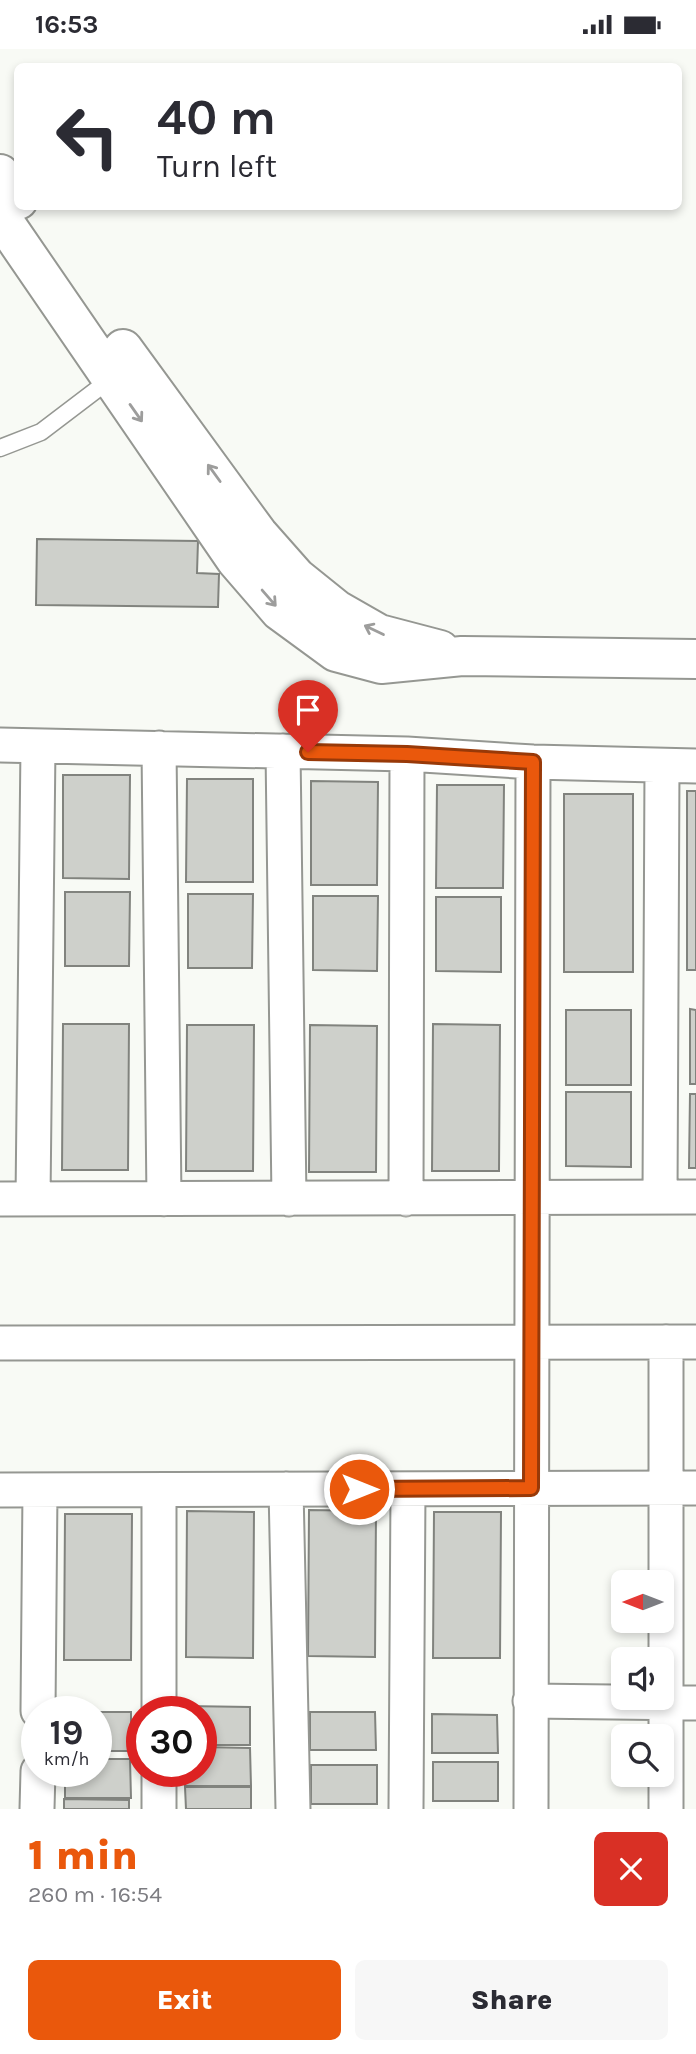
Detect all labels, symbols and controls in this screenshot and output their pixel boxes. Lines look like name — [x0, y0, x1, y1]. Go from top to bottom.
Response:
text: 16:53 — [35, 9, 98, 40]
text: 40 m — [157, 89, 276, 146]
icon: left — [42, 91, 133, 182]
text: Turn left — [157, 148, 277, 185]
one-way arrow — [129, 403, 143, 422]
one-way arrow — [206, 464, 221, 483]
one-way arrow — [261, 589, 277, 607]
one-way arrow — [364, 622, 385, 636]
pin — [278, 680, 338, 752]
icon: arrive — [289, 691, 327, 729]
position arrow — [322, 1452, 396, 1526]
north arrow — [611, 1570, 674, 1633]
map controls — [611, 1570, 674, 1787]
button: sound — [611, 1647, 674, 1710]
speed limit sign: 30 — [126, 1696, 217, 1787]
text: 19 — [50, 1712, 83, 1753]
button: search — [611, 1724, 674, 1787]
text: km/h — [44, 1748, 89, 1770]
text: 1 min — [28, 1830, 138, 1880]
button: close — [594, 1832, 668, 1906]
text: 260 m · 16:54 — [28, 1881, 162, 1908]
button: Exit — [28, 1960, 341, 2040]
button: Share — [355, 1960, 668, 2040]

